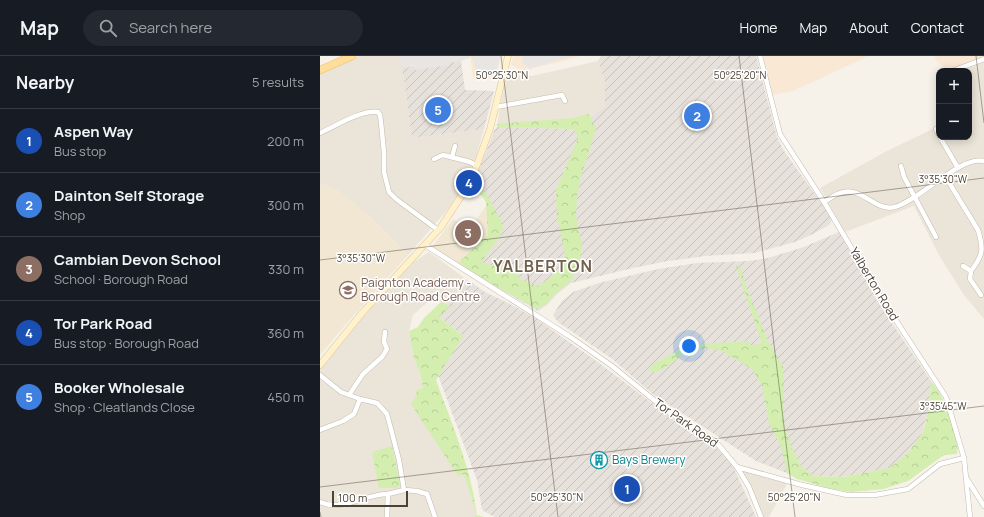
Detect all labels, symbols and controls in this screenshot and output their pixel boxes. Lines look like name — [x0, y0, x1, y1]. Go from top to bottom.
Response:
search box — [83, 10, 363, 46]
text: Map — [20, 15, 59, 41]
icon: search — [97, 17, 119, 39]
text: Search here — [129, 17, 212, 38]
text: Home — [740, 18, 777, 37]
text: Map — [799, 18, 827, 37]
text: About — [849, 18, 889, 37]
text: Contact — [911, 18, 964, 37]
text: 50°25'30"N — [476, 68, 528, 82]
text: 50°25'20"N — [714, 68, 766, 82]
map controls — [936, 68, 972, 140]
button: + — [936, 68, 972, 104]
text: Nearby — [16, 71, 74, 94]
text: 5 results — [252, 73, 304, 91]
pin: 5 — [425, 95, 451, 125]
pin: 2 — [684, 101, 710, 131]
button: − — [936, 104, 972, 140]
text: Aspen Way — [54, 121, 133, 142]
text: 1 — [26, 132, 32, 150]
text: 200 m — [267, 132, 304, 150]
text: Bus stop — [54, 142, 106, 160]
pin: 4 — [456, 168, 482, 198]
text: 3°35'30"W — [919, 172, 968, 186]
text: Dainton Self Storage — [54, 185, 204, 206]
text: 2 — [25, 196, 33, 214]
text: 300 m — [267, 196, 304, 214]
text: Shop — [54, 206, 85, 224]
pin: 3 — [455, 218, 481, 248]
street label: Yalberton Road — [846, 244, 903, 324]
text: Cambian Devon School — [54, 249, 221, 270]
text: 3°35'30"W — [337, 251, 386, 265]
district label: YALBERTON — [493, 255, 593, 277]
text: 3 — [25, 260, 33, 278]
text: 330 m — [268, 260, 304, 278]
text: School · Borough Road — [54, 270, 188, 288]
place label: Paignton Academy - Borough Road Centre — [361, 274, 480, 305]
school or university icon: Paignton Academy - Borough Road Centre — [338, 280, 358, 300]
text: Tor Park Road — [54, 313, 152, 334]
text: 4 — [25, 324, 33, 342]
text: 360 m — [267, 324, 304, 342]
text: Bus stop · Borough Road — [54, 334, 199, 352]
your location — [679, 336, 699, 356]
text: Booker Wholesale — [54, 377, 184, 398]
text: 5 — [25, 388, 33, 406]
text: 450 m — [267, 388, 304, 406]
street label: Tor Park Road — [651, 394, 722, 451]
text: Shop · Cleatlands Close — [54, 398, 195, 416]
text: 3°35'45"W — [919, 399, 967, 413]
building icon: Bays Brewery — [589, 450, 609, 470]
place label: Bays Brewery — [612, 451, 686, 468]
pin: 1 — [614, 474, 640, 504]
scale bar — [332, 489, 408, 508]
text: 100 m — [338, 490, 367, 505]
text: 50°25'30"N — [531, 490, 583, 504]
text: 50°25'20"N — [768, 490, 820, 504]

